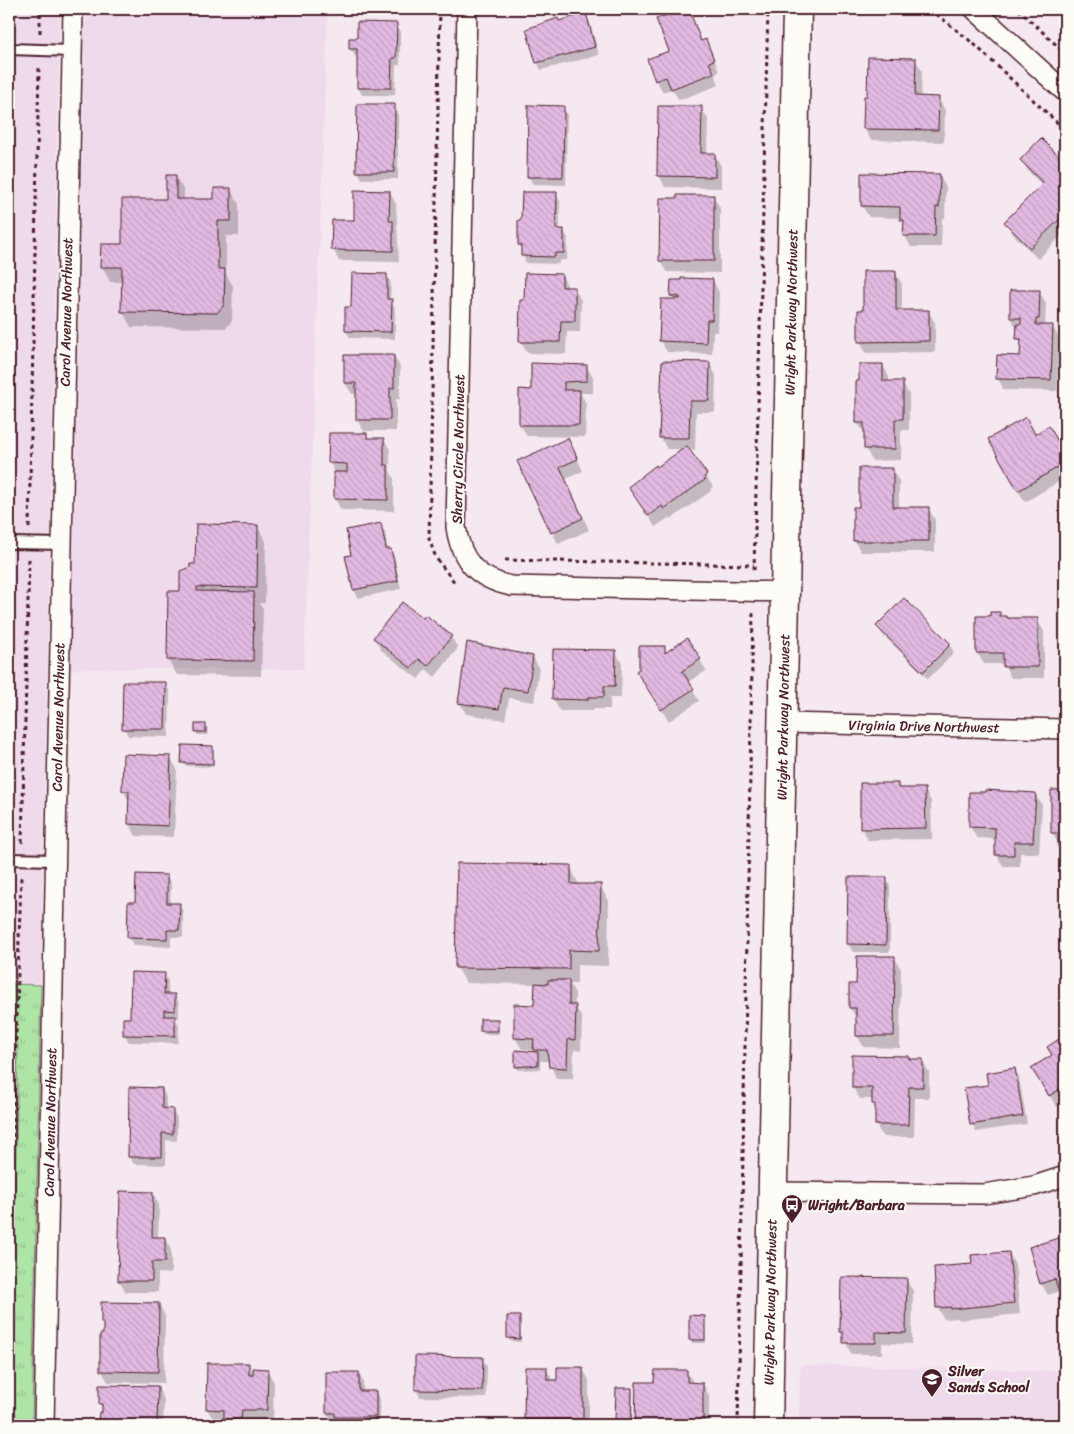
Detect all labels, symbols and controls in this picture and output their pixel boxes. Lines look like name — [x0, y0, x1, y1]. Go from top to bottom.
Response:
street label: Wright Parkway Northwest — [778, 229, 805, 395]
street label: Carol Avenue Northwest — [53, 237, 80, 387]
street label: Sherry Circle Northwest — [445, 374, 472, 524]
street label: Wright Parkway Northwest — [770, 634, 797, 800]
street label: Carol Avenue Northwest — [45, 642, 72, 792]
street label: Virginia Drive Northwest — [848, 713, 1000, 740]
street label: Carol Avenue Northwest — [37, 1047, 64, 1197]
bus stop icon: Wright/Barbara — [780, 1193, 804, 1224]
place label: Wright/Barbara — [808, 1193, 906, 1218]
street label: Wright Parkway Northwest — [757, 1219, 784, 1385]
place label: Silver Sands School — [947, 1359, 1030, 1400]
school or university icon: Silver Sands School — [920, 1367, 944, 1398]

